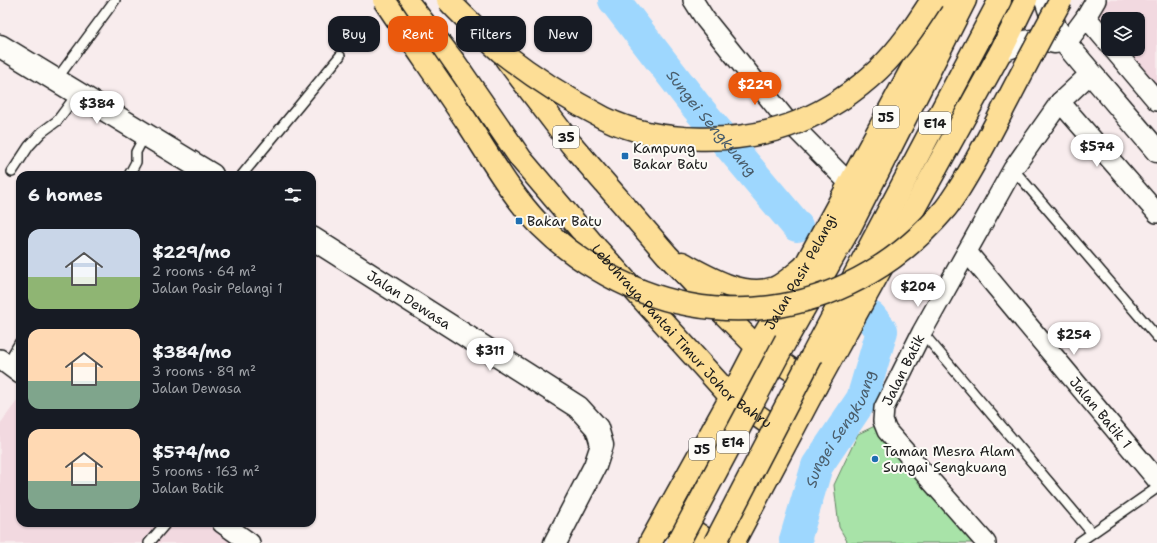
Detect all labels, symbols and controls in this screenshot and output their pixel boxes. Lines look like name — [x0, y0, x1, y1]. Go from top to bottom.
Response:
map controls — [1101, 12, 1145, 56]
button: layers — [1101, 12, 1145, 56]
chip: Buy — [328, 16, 380, 52]
chip: Rent — [388, 16, 448, 52]
chip: Filters — [456, 16, 526, 52]
chip: New — [534, 16, 592, 52]
water label: Sungei Sengkuang — [662, 66, 761, 181]
pin: $229 — [731, 72, 779, 106]
text: $229 — [737, 76, 773, 93]
pin: $384 — [73, 91, 121, 125]
text: $384 — [79, 95, 115, 112]
road number: J5 — [873, 106, 899, 128]
road number: E14 — [919, 112, 951, 134]
road number: 35 — [553, 126, 579, 148]
pin: $574 — [1073, 134, 1121, 168]
text: $574 — [1080, 138, 1114, 155]
place label: Kampung Bakar Batu — [633, 139, 708, 173]
marker: Kampung Bakar Batu — [620, 151, 630, 161]
text: 6 homes — [28, 184, 103, 206]
icon: filters — [282, 184, 304, 206]
street label: Jalan Pasir Pelangi — [760, 211, 840, 333]
place label: Bakar Batu — [527, 212, 602, 230]
marker: Bakar Batu — [514, 216, 524, 226]
street label: Lebuhraya Pantai Timur Johor Bahru — [588, 240, 775, 432]
text: $229/mo — [152, 241, 231, 263]
icon: home — [60, 245, 108, 293]
text: 2 rooms · 64 m² — [152, 263, 256, 280]
street label: Jalan Dewasa — [364, 266, 455, 333]
pin: $204 — [894, 274, 942, 308]
text: $204 — [900, 278, 936, 295]
text: Jalan Pasir Pelangi 1 — [152, 280, 283, 297]
pin: $254 — [1050, 322, 1098, 356]
text: $254 — [1057, 326, 1091, 343]
street label: Jalan Batik — [878, 331, 928, 408]
pin: $311 — [466, 338, 514, 372]
text: $384/mo — [152, 341, 232, 363]
text: $311 — [476, 342, 504, 359]
icon: home — [60, 345, 108, 393]
text: 3 rooms · 89 m² — [152, 363, 256, 380]
water label: Sungei Sengkuang — [801, 368, 880, 490]
street label: Jalan Batik 1 — [1066, 373, 1136, 452]
text: Jalan Dewasa — [152, 380, 241, 397]
road number: E14 — [717, 431, 749, 453]
road number: J5 — [689, 438, 715, 460]
text: $574/mo — [152, 441, 230, 463]
place label: Taman Mesra Alam Sungai Sengkuang — [883, 442, 1015, 476]
icon: home — [60, 445, 108, 493]
marker: Taman Mesra Alam Sungai Sengkuang — [870, 454, 880, 464]
text: 5 rooms · 163 m² — [152, 463, 260, 480]
text: Jalan Batik — [152, 480, 224, 497]

